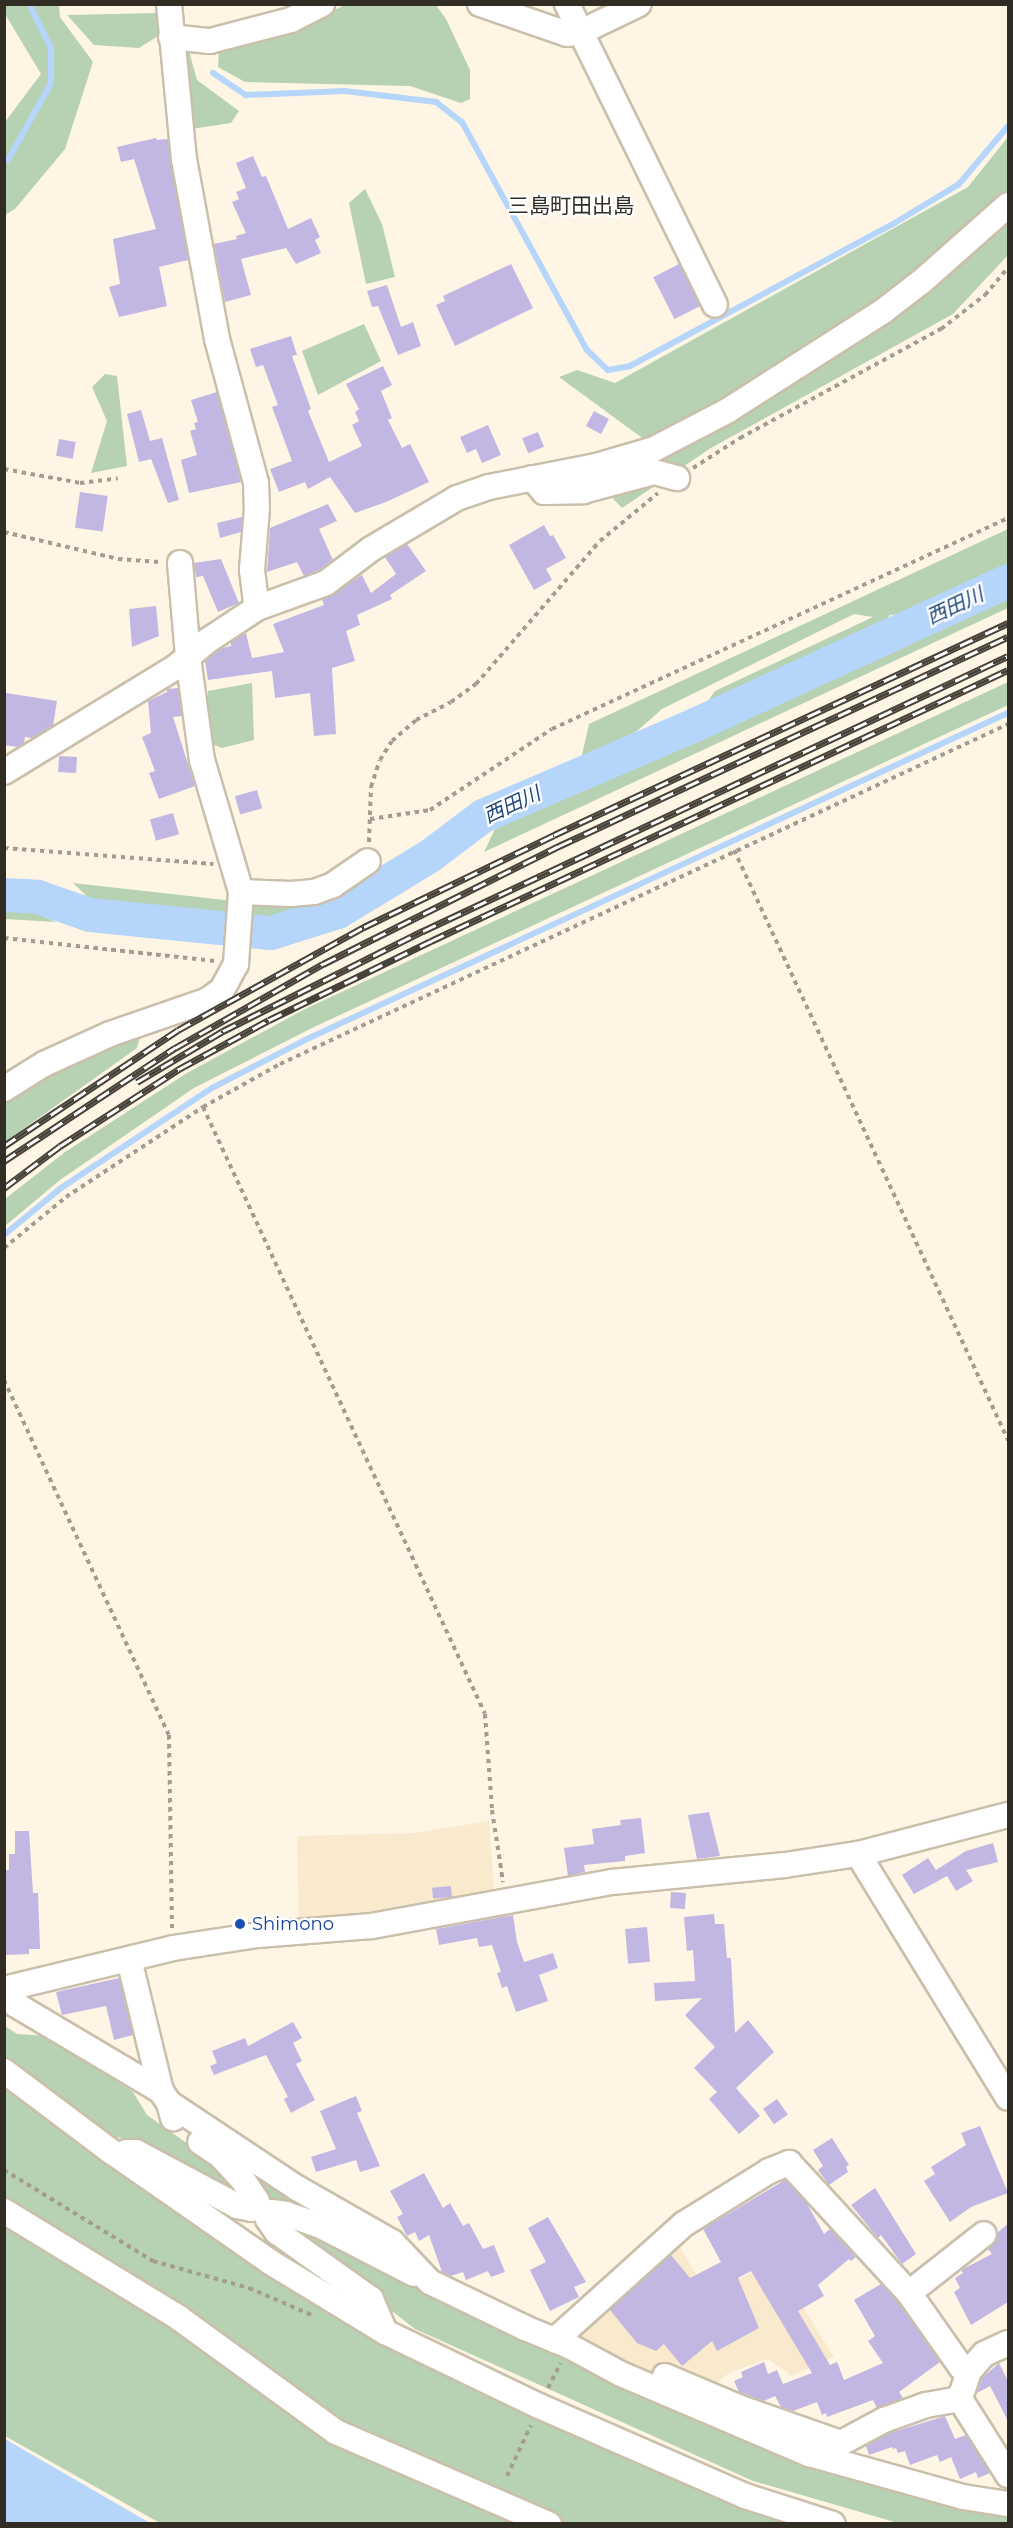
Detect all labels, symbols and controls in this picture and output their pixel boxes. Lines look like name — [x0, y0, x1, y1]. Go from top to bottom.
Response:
district label: 三島町田出島 — [508, 193, 634, 219]
water label: 西田川 — [923, 582, 987, 630]
water label: 西田川 — [480, 781, 544, 829]
place label: Shimono — [252, 1913, 334, 1935]
marker: Shimono — [233, 1917, 247, 1931]

